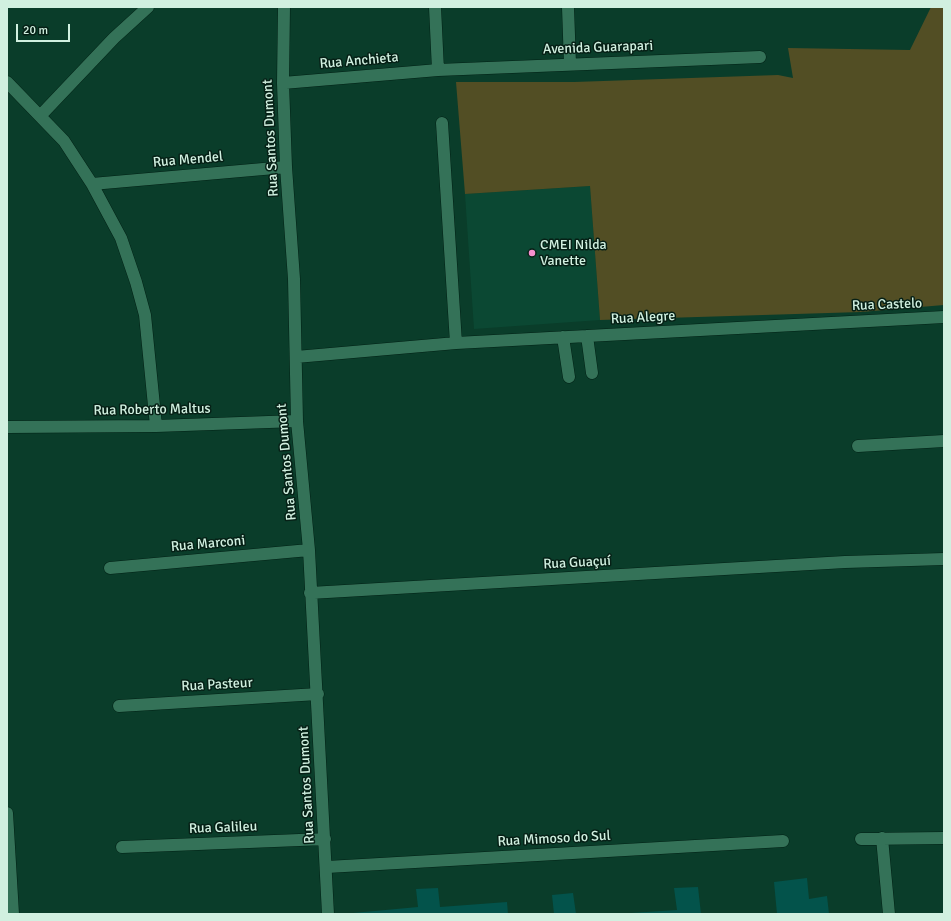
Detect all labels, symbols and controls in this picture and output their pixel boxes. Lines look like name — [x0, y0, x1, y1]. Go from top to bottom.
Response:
scale bar — [18, 16, 72, 42]
text: 20 m — [23, 23, 48, 38]
street label: Avenida Guarapari — [543, 38, 653, 58]
street label: Rua Anchieta — [319, 49, 399, 73]
street label: Rua Santos Dumont — [260, 79, 282, 197]
street label: Rua Mendel — [152, 149, 224, 171]
place label: CMEI Nilda Vanette — [540, 237, 607, 270]
marker: CMEI Nilda Vanette — [527, 248, 537, 258]
street label: Rua Castelo — [851, 295, 923, 315]
street label: Rua Alegre — [610, 308, 676, 328]
street label: Rua Roberto Maltus — [93, 401, 211, 419]
street label: Rua Santos Dumont — [274, 403, 300, 521]
street label: Rua Marconi — [170, 532, 246, 556]
street label: Rua Guaçuí — [543, 553, 611, 573]
street label: Rua Pasteur — [181, 675, 253, 695]
street label: Rua Santos Dumont — [296, 726, 318, 844]
street label: Rua Galileu — [188, 818, 258, 838]
street label: Rua Mimoso do Sul — [497, 828, 611, 850]

